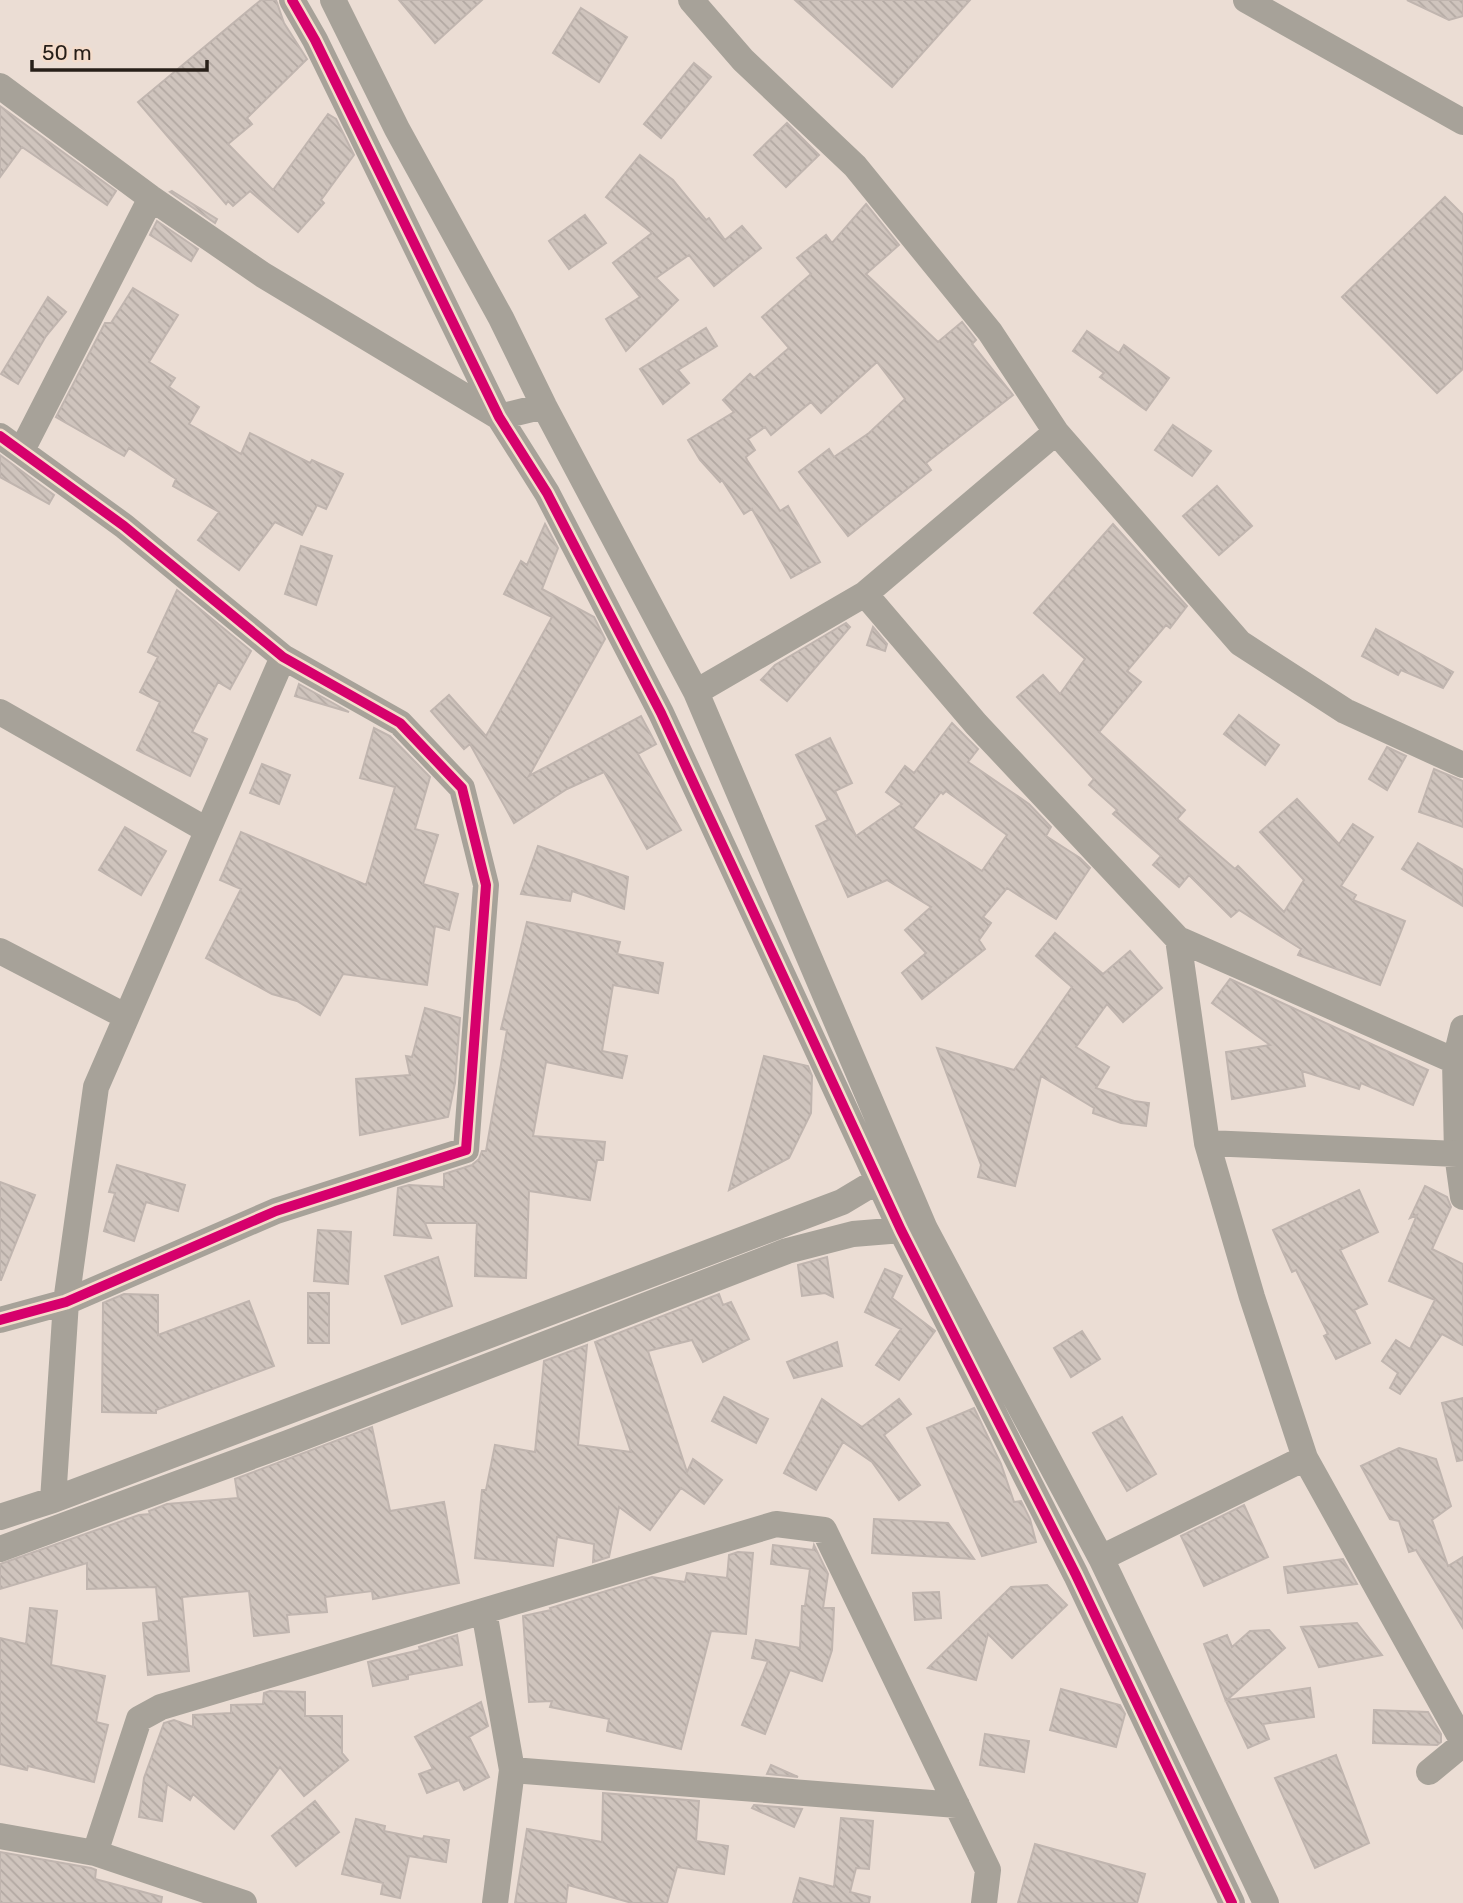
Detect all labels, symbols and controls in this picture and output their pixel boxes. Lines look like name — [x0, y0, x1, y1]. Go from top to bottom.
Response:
scale bar — [32, 28, 206, 72]
text: 50 m — [42, 40, 92, 65]

